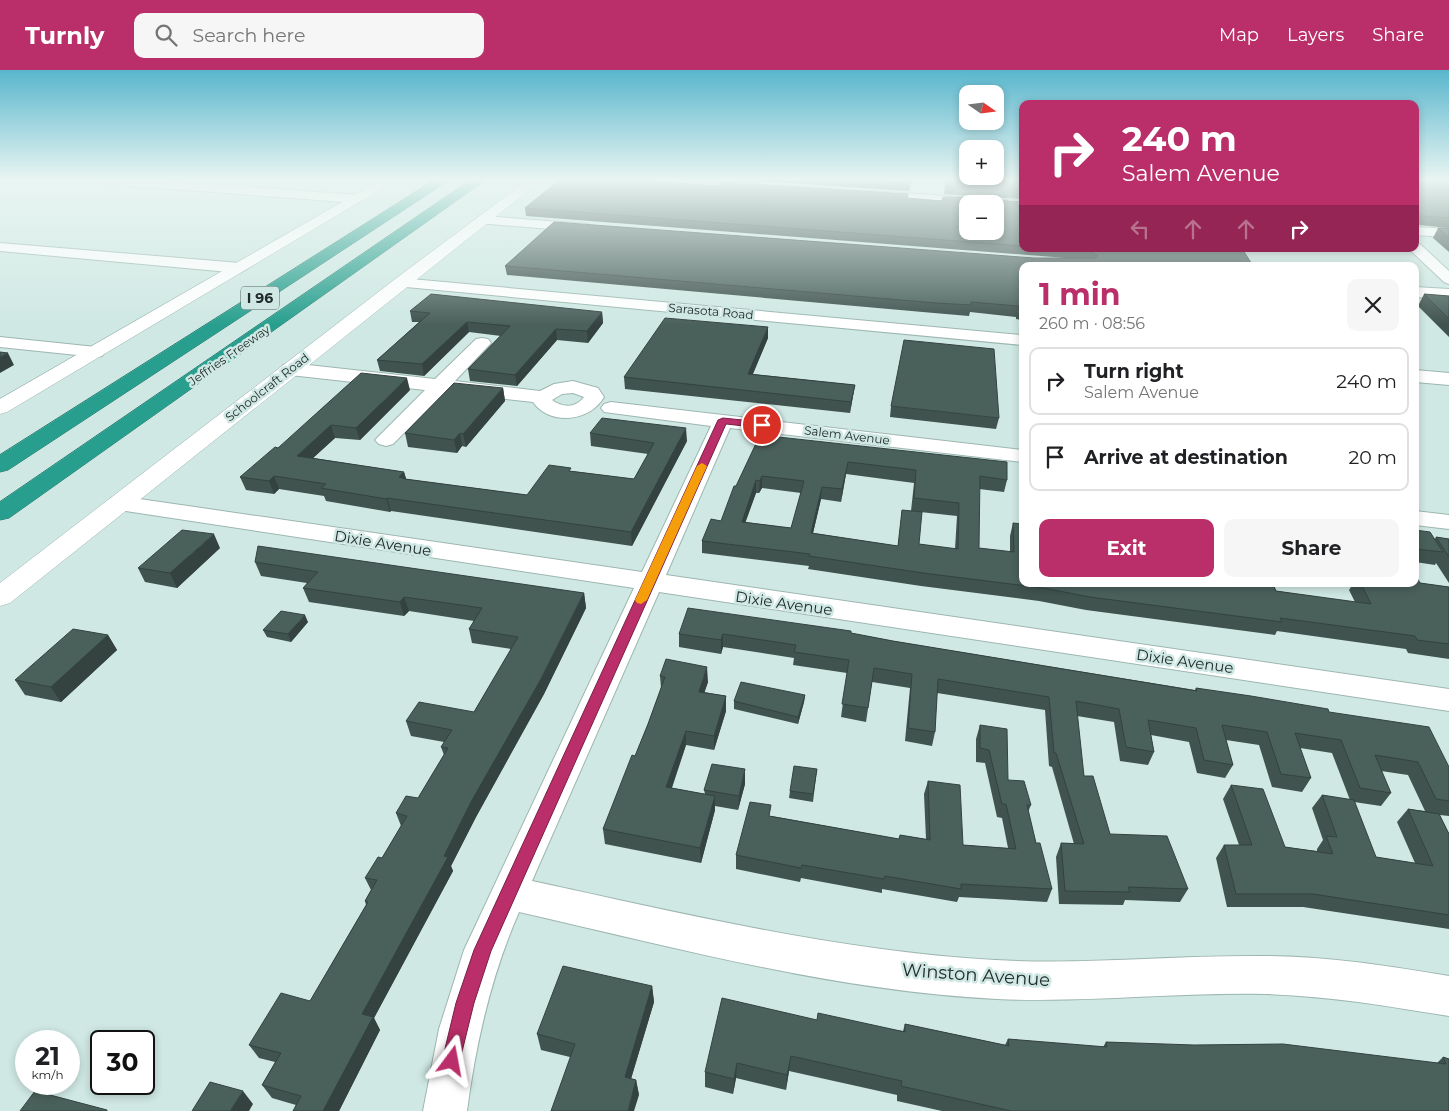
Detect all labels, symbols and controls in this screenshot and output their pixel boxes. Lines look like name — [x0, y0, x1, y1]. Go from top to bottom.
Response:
search box — [134, 13, 484, 58]
text: Turnly — [25, 21, 104, 50]
icon: search — [152, 21, 180, 49]
text: Search here — [192, 24, 305, 47]
text: Map — [1219, 24, 1259, 46]
text: Layers — [1287, 24, 1344, 46]
text: Share — [1372, 24, 1424, 46]
north arrow — [959, 85, 1004, 130]
map controls — [959, 85, 1004, 240]
text: 240 m — [1122, 117, 1237, 160]
icon: right — [1039, 120, 1104, 185]
button: + — [959, 140, 1004, 185]
text: Salem Avenue — [1122, 160, 1280, 187]
button: − — [959, 195, 1004, 240]
icon: left — [1126, 215, 1154, 243]
icon: ahead — [1179, 215, 1207, 243]
icon: ahead — [1232, 215, 1260, 243]
icon: right — [1285, 215, 1313, 243]
text: 1 min — [1039, 276, 1120, 313]
button: close — [1347, 279, 1399, 331]
road number: I 96 — [241, 287, 279, 310]
street label: Sarasota Road — [668, 300, 754, 322]
text: 260 m · 08:56 — [1039, 314, 1145, 333]
street label: Jeffries Freeway — [185, 321, 273, 389]
street label: Schoolcraft Road — [222, 350, 312, 424]
text: Turn right — [1084, 360, 1184, 383]
icon: right — [1041, 367, 1069, 395]
text: 240 m — [1336, 370, 1397, 393]
text: Salem Avenue — [1084, 383, 1199, 402]
pin — [741, 404, 783, 446]
icon: arrive — [748, 411, 776, 439]
street label: Salem Avenue — [803, 422, 891, 448]
icon: arrive — [1041, 443, 1069, 471]
text: Arrive at destination — [1084, 446, 1288, 469]
text: 20 m — [1349, 446, 1397, 469]
button: Exit — [1039, 519, 1214, 577]
button: Share — [1224, 519, 1399, 577]
street label: Dixie Avenue — [333, 526, 433, 560]
street label: Dixie Avenue — [734, 587, 834, 619]
street label: Dixie Avenue — [1135, 645, 1235, 677]
street label: Winston Avenue — [901, 959, 1051, 991]
speed limit sign: 30 — [90, 1030, 155, 1095]
position arrow — [425, 1034, 477, 1086]
text: 21 — [35, 1041, 60, 1071]
text: km/h — [31, 1067, 64, 1082]

